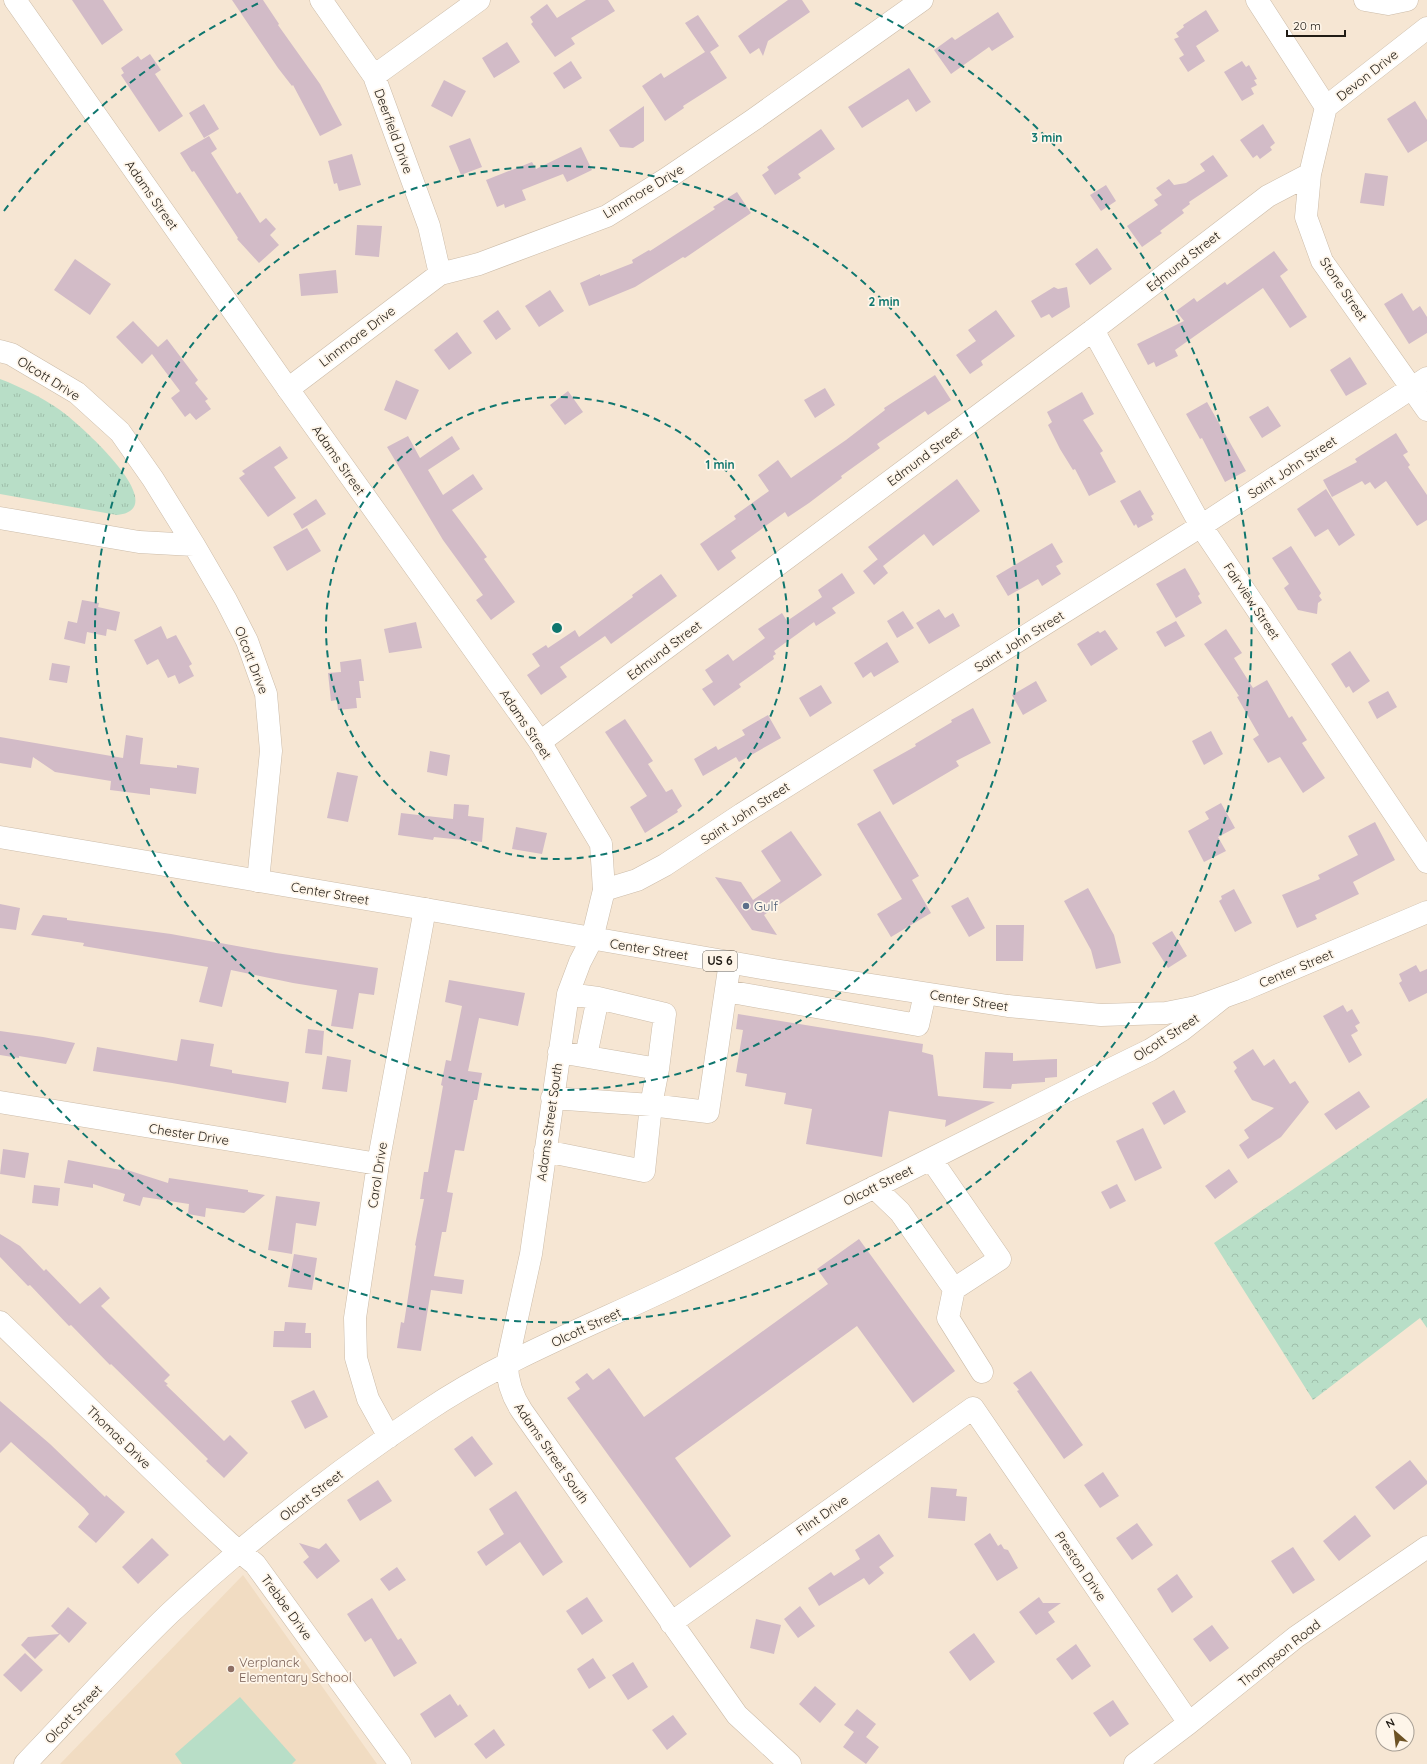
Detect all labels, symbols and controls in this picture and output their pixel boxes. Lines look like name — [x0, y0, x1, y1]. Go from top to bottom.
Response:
scale bar — [1287, 12, 1345, 38]
text: 20 m — [1293, 18, 1321, 33]
street label: Devon Drive — [1333, 46, 1401, 104]
street label: Deerfield Drive — [371, 86, 417, 176]
text: 3 min — [1032, 130, 1062, 145]
street label: Adams Street — [122, 157, 182, 233]
street label: Linnmore Drive — [600, 161, 686, 221]
street label: Edmund Street — [1143, 227, 1223, 295]
street label: Stone Street — [1317, 254, 1371, 324]
text: 2 min — [868, 294, 900, 309]
street label: Linnmore Drive — [316, 302, 398, 370]
street label: Olcott Drive — [15, 352, 83, 404]
street label: Adams Street — [309, 422, 369, 498]
street label: Edmund Street — [884, 423, 964, 489]
street label: Saint John Street — [1245, 432, 1339, 502]
text: 1 min — [705, 457, 735, 472]
street label: Fairview Street — [1220, 560, 1284, 642]
street label: Saint John Street — [971, 607, 1067, 675]
street label: Edmund Street — [624, 617, 704, 683]
centre of rings — [550, 621, 564, 635]
street label: Olcott Drive — [232, 624, 272, 696]
street label: Adams Street — [497, 686, 555, 762]
street label: Saint John Street — [698, 778, 792, 848]
street label: Center Street — [290, 878, 370, 908]
place label: Gulf — [754, 898, 778, 914]
marker: Gulf — [741, 901, 751, 911]
street label: Center Street — [609, 935, 689, 963]
street label: Center Street — [1256, 945, 1336, 991]
road number: US 6 — [703, 951, 737, 971]
street label: Center Street — [929, 986, 1009, 1014]
street label: Olcott Street — [1130, 1010, 1202, 1064]
street label: Adams Street South — [533, 1062, 565, 1182]
street label: Chester Drive — [148, 1120, 230, 1148]
street label: Carol Drive — [364, 1141, 390, 1209]
street label: Olcott Street — [841, 1161, 915, 1209]
street label: Olcott Street — [548, 1304, 624, 1350]
street label: Adams Street South — [511, 1400, 593, 1506]
street label: Thomas Drive — [83, 1402, 155, 1472]
street label: Olcott Street — [276, 1466, 346, 1524]
street label: Flint Drive — [793, 1491, 851, 1539]
street label: Preston Drive — [1052, 1528, 1110, 1604]
street label: Trebbe Drive — [258, 1571, 316, 1643]
street label: Thompson Road — [1235, 1616, 1323, 1690]
place label: Verplanck Elementary School — [239, 1654, 352, 1685]
marker: Verplanck Elementary School — [226, 1664, 236, 1674]
street label: Olcott Street — [41, 1681, 105, 1747]
north arrow — [1375, 1712, 1415, 1752]
text: N — [1383, 1715, 1397, 1731]

